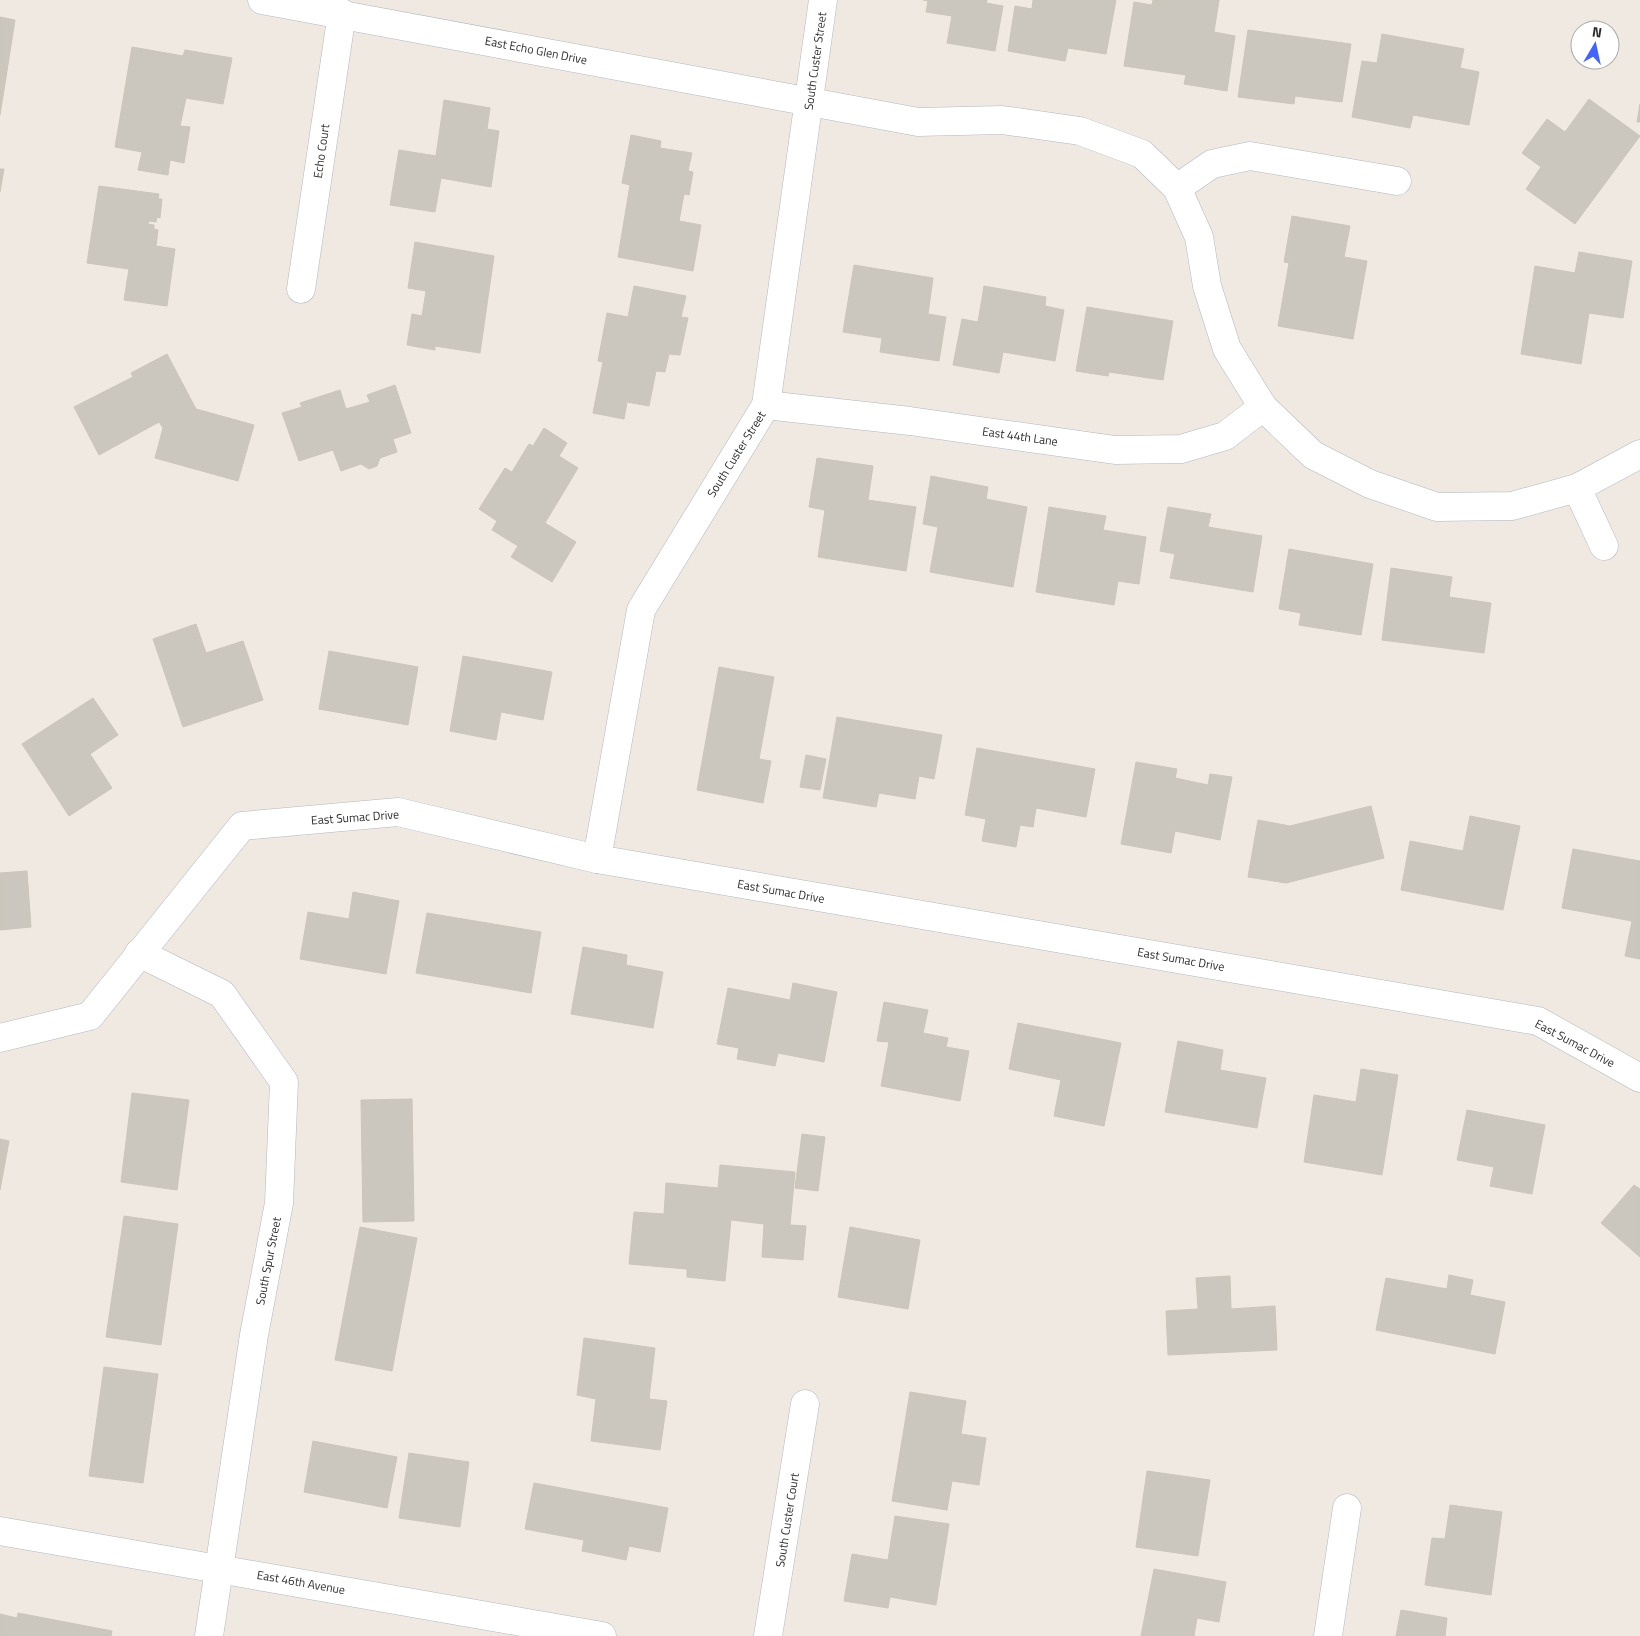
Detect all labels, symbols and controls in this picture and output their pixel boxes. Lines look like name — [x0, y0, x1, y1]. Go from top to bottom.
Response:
street label: South Custer Street — [799, 10, 831, 111]
north arrow — [1570, 20, 1620, 70]
text: N — [1591, 21, 1604, 43]
street label: East Echo Glen Drive — [483, 31, 589, 69]
street label: Echo Court — [308, 122, 334, 179]
street label: South Custer Street — [702, 406, 771, 501]
street label: East 44th Lane — [981, 421, 1059, 451]
street label: East Sumac Drive — [310, 804, 400, 830]
street label: East Sumac Drive — [736, 874, 826, 908]
street label: East Sumac Drive — [1136, 942, 1226, 976]
street label: East Sumac Drive — [1532, 1014, 1618, 1072]
street label: South Spur Street — [250, 1215, 286, 1307]
street label: South Custer Court — [770, 1471, 804, 1569]
street label: East 46th Avenue — [255, 1565, 347, 1599]

